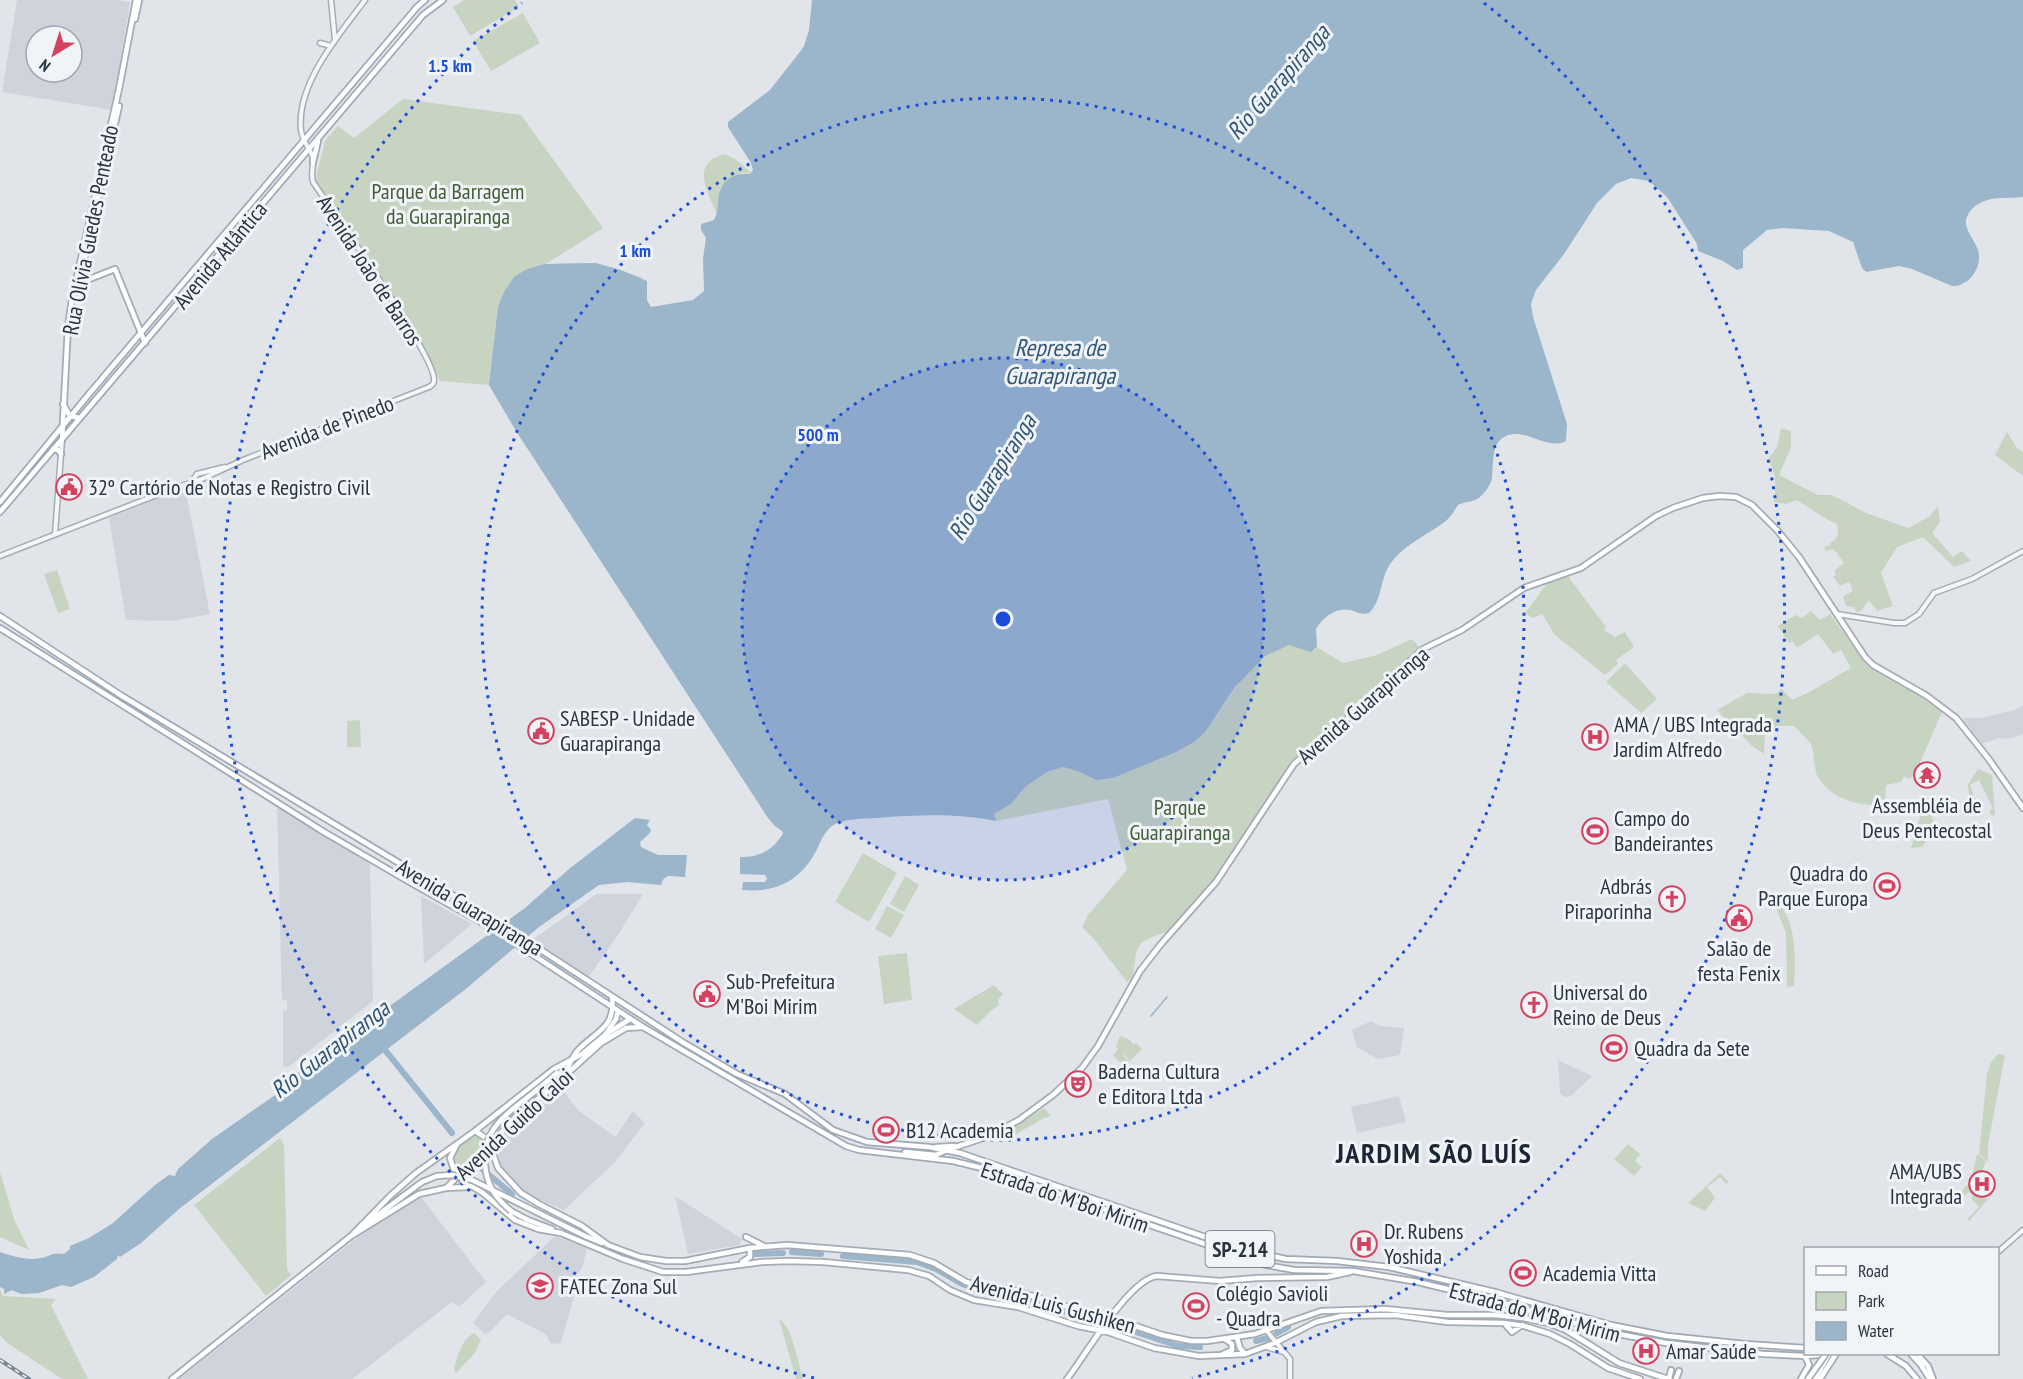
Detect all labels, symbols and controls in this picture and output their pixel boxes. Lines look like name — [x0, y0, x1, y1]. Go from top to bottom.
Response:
water label: Rio Guarapiranga — [1220, 17, 1337, 146]
north arrow — [24, 24, 84, 84]
text: 1.5 km — [428, 54, 472, 77]
text: N — [35, 55, 54, 76]
street label: Rua Olívia Guedes Penteado — [56, 123, 124, 337]
park label: Parque da Barragem da Guarapiranga — [372, 177, 524, 230]
street label: Avenida João de Barros — [311, 189, 429, 351]
street label: Avenida Atlântica — [167, 196, 273, 314]
text: 1 km — [619, 239, 651, 262]
water label: Represa de Guarapiranga — [1005, 332, 1117, 391]
street label: Avenida de Pinedo — [256, 389, 398, 465]
water label: Rio Guarapiranga — [941, 407, 1044, 546]
text: 500 m — [797, 423, 839, 446]
public building icon: 32º Cartório de Notas e Registro Civil — [54, 472, 84, 502]
place label: 32º Cartório de Notas e Registro Civil — [88, 473, 371, 501]
centre of rings — [993, 609, 1013, 629]
street label: Avenida Guarapiranga — [1291, 640, 1435, 770]
place label: SABESP - Unidade Guarapiranga — [560, 704, 695, 757]
place label: AMA / UBS Integrada Jardim Alfredo — [1613, 710, 1772, 763]
public building icon: SABESP - Unidade Guarapiranga — [526, 716, 556, 746]
hospital icon: AMA / UBS Integrada Jardim Alfredo — [1580, 722, 1610, 752]
temple icon: Assembléia de Deus Pentecostal — [1912, 760, 1942, 790]
place label: Assembléia de Deus Pentecostal — [1862, 791, 1993, 844]
park label: Parque Guarapiranga — [1129, 793, 1231, 846]
place label: Campo do Bandeirantes — [1614, 804, 1713, 857]
sports icon: Campo do Bandeirantes — [1580, 816, 1610, 846]
street label: Avenida Guarapiranga — [392, 852, 548, 962]
place label: Quadra do Parque Europa — [1758, 859, 1868, 912]
sports icon: Quadra do Parque Europa — [1872, 871, 1902, 901]
place label: Adbrás Piraporinha — [1564, 872, 1652, 925]
church icon: Adbrás Piraporinha — [1657, 884, 1687, 914]
public building icon: Salão de festa Fenix — [1724, 903, 1754, 933]
place label: Salão de festa Fenix — [1697, 934, 1781, 987]
place label: Sub-Prefeitura M'Boi Mirim — [726, 967, 835, 1020]
place label: Universal do Reino de Deus — [1553, 978, 1661, 1031]
public building icon: Sub-Prefeitura M'Boi Mirim — [692, 979, 722, 1009]
church icon: Universal do Reino de Deus — [1519, 990, 1549, 1020]
water label: Rio Guarapiranga — [264, 992, 397, 1105]
sports icon: Quadra da Sete — [1599, 1033, 1629, 1063]
place label: Quadra da Sete — [1634, 1034, 1750, 1062]
place label: Baderna Cultura e Editora Ltda — [1098, 1057, 1220, 1110]
street label: Avenida Guido Caloi — [449, 1062, 579, 1186]
theatre icon: Baderna Cultura e Editora Ltda — [1063, 1069, 1093, 1099]
sports icon: B12 Academia — [871, 1115, 901, 1145]
place label: B12 Academia — [906, 1116, 1014, 1144]
district label: JARDIM SÃO LUÍS — [1335, 1134, 1532, 1171]
street label: Estrada do M'Boi Mirim — [977, 1155, 1153, 1239]
place label: AMA/UBS Integrada — [1889, 1157, 1962, 1210]
hospital icon: AMA/UBS Integrada — [1967, 1169, 1997, 1199]
place label: Dr. Rubens Yoshida — [1384, 1217, 1463, 1270]
hospital icon: Dr. Rubens Yoshida — [1349, 1229, 1379, 1259]
road number: SP-214 — [1206, 1231, 1274, 1267]
legend — [1804, 1247, 1999, 1355]
sports icon: Academia Vitta — [1508, 1258, 1538, 1288]
place label: Academia Vitta — [1543, 1259, 1656, 1287]
text: Road — [1858, 1259, 1889, 1282]
street label: Avenida Luis Gushiken — [968, 1269, 1138, 1339]
school or university icon: FATEC Zona Sul — [525, 1271, 555, 1301]
place label: FATEC Zona Sul — [560, 1272, 678, 1300]
street label: Estrada do M'Boi Mirim — [1447, 1276, 1623, 1348]
place label: Colégio Savioli - Quadra — [1216, 1279, 1328, 1332]
text: Park — [1858, 1289, 1885, 1312]
sports icon: Colégio Savioli - Quadra — [1181, 1291, 1211, 1321]
text: Water — [1858, 1319, 1894, 1342]
hospital icon: Amar Saúde — [1631, 1336, 1661, 1366]
place label: Amar Saúde — [1666, 1337, 1757, 1365]

